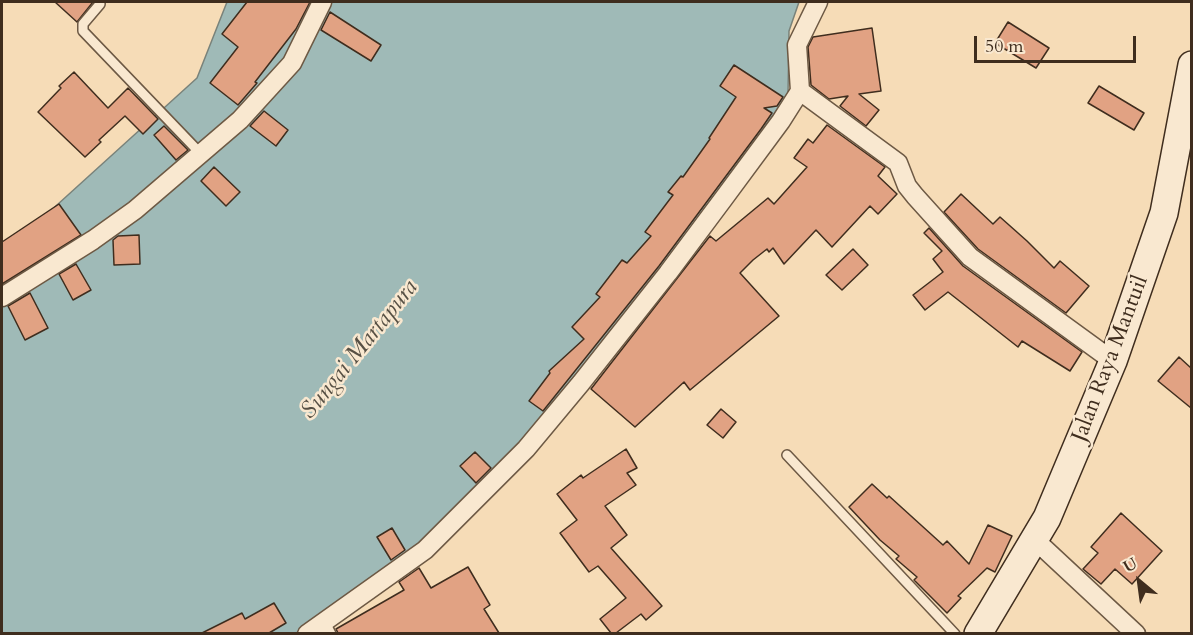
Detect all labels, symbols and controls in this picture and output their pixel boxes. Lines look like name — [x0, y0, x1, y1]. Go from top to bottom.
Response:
scale bar — [977, 24, 1139, 62]
text: 50 m — [985, 34, 1024, 59]
street label: Jalan Raya Mantuil — [1067, 272, 1155, 446]
water label: Sungai Martapura — [295, 275, 425, 425]
north arrow — [1109, 551, 1169, 611]
text: U — [1119, 552, 1141, 578]

